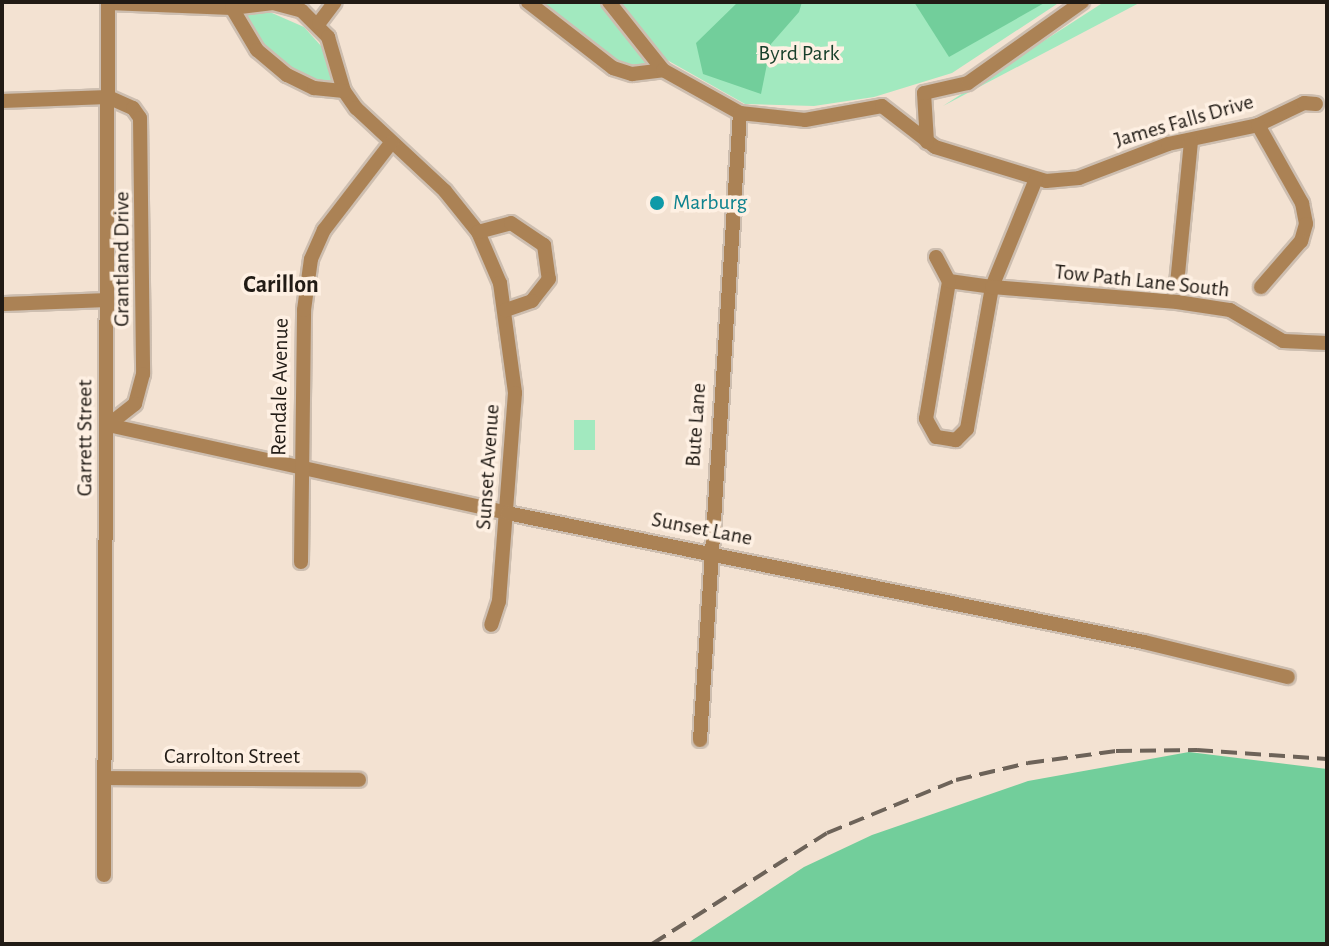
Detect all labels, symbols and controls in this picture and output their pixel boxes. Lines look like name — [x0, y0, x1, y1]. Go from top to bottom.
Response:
park label: Byrd Park — [758, 41, 840, 67]
street label: James Falls Drive — [1111, 89, 1257, 153]
place label: Marburg — [673, 190, 747, 216]
street label: Grantland Drive — [109, 191, 135, 327]
marker: Marburg — [648, 194, 666, 212]
street label: Tow Path Lane South — [1053, 259, 1231, 303]
district label: Carillon — [243, 272, 319, 300]
street label: Rendale Avenue — [266, 318, 294, 456]
street label: Garrett Street — [72, 380, 98, 496]
street label: Bute Lane — [680, 382, 712, 468]
street label: Sunset Avenue — [470, 403, 506, 531]
street label: Sunset Lane — [649, 506, 755, 552]
street label: Carrolton Street — [164, 744, 300, 770]

